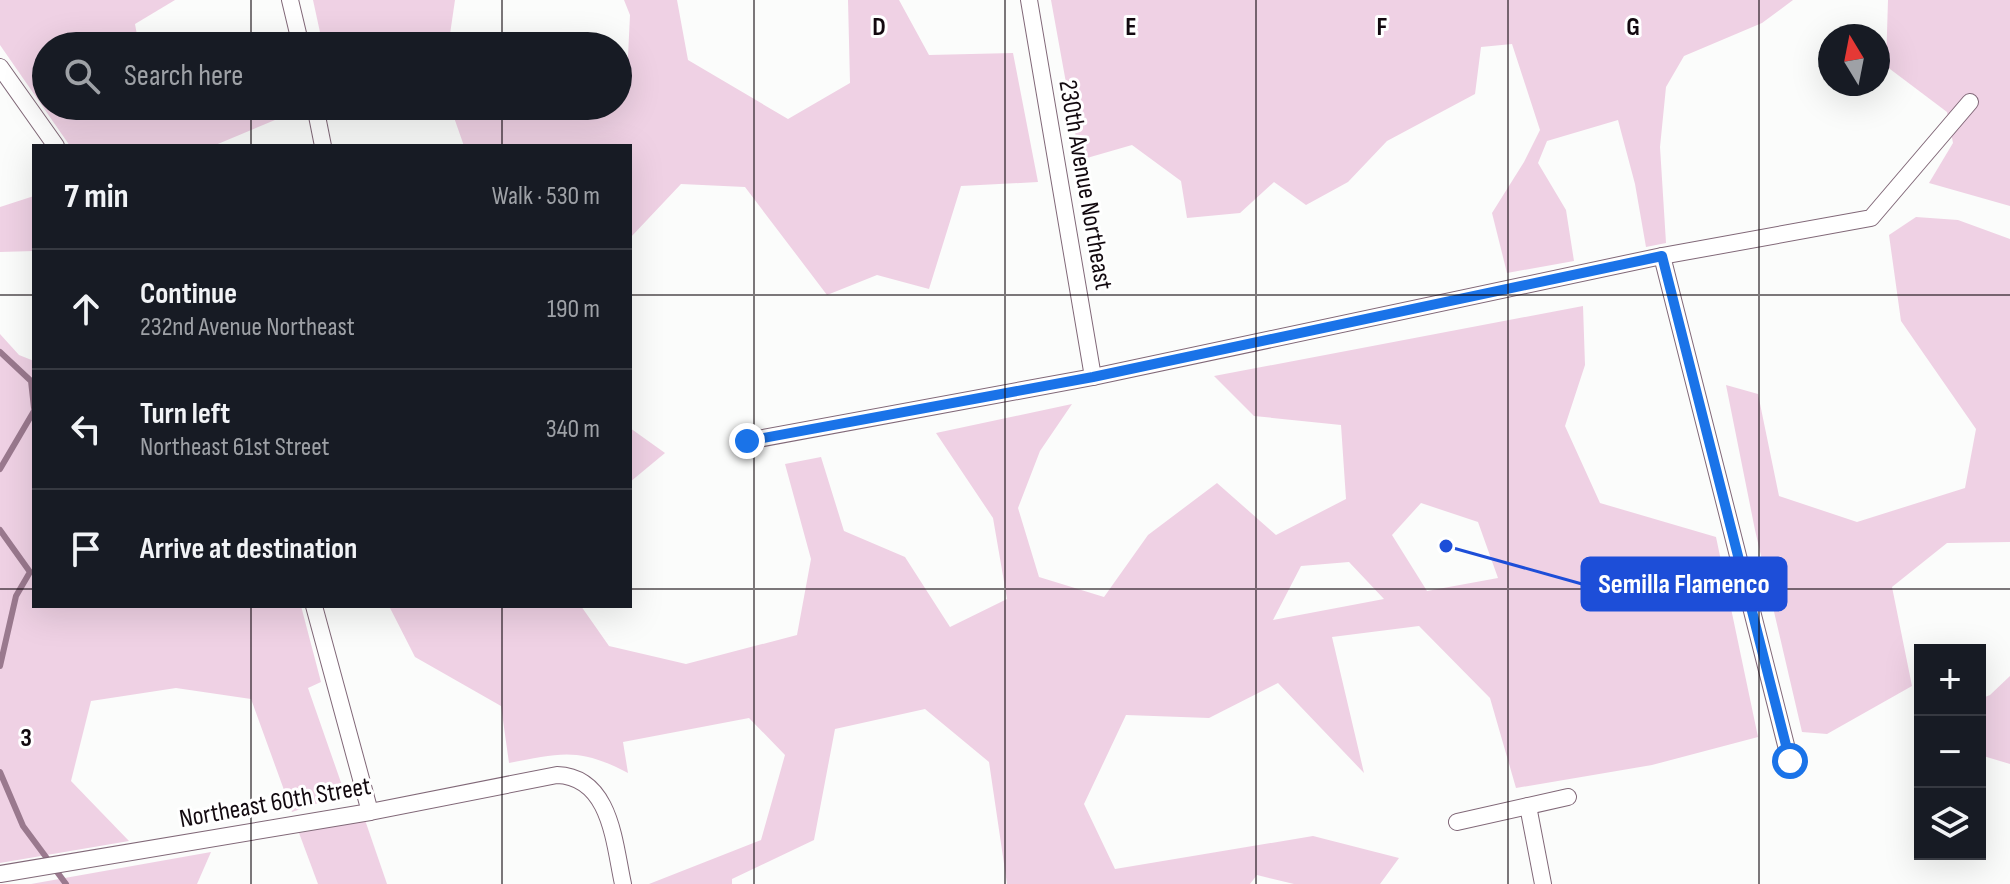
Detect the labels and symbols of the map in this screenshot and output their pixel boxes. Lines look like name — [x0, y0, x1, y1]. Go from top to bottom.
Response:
text: D — [872, 12, 886, 43]
text: E — [1125, 12, 1137, 43]
text: F — [1377, 12, 1388, 43]
text: G — [1626, 12, 1640, 43]
north arrow — [1818, 24, 1890, 96]
street label: 230th Avenue Northeast — [1051, 78, 1119, 293]
route end — [729, 423, 765, 459]
callout: Semilla Flamenco — [1582, 558, 1786, 610]
text: Semilla Flamenco — [1598, 568, 1770, 601]
text: 3 — [20, 723, 32, 754]
route start — [1772, 743, 1808, 779]
street label: Northeast 60th Street — [177, 771, 373, 835]

